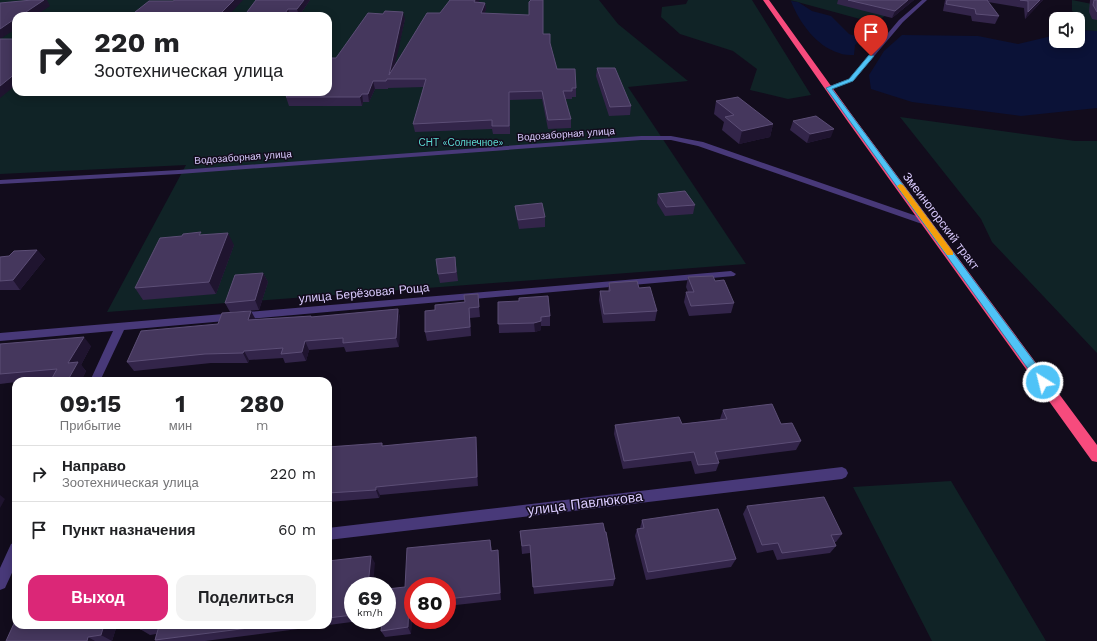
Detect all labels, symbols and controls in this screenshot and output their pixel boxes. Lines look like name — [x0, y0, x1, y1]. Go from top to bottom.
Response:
map controls — [1049, 12, 1085, 48]
button: sound — [1049, 12, 1085, 48]
pin — [854, 15, 888, 56]
icon: arrive — [860, 21, 882, 43]
text: 220 m — [94, 26, 180, 59]
icon: right — [28, 28, 80, 80]
text: Зоотехническая улица — [94, 60, 283, 81]
street label: Водозаборная улица — [517, 125, 616, 143]
park label: СНТ «Солнечное» — [419, 137, 503, 148]
street label: Водозаборная улица — [194, 148, 293, 166]
street label: Змеиногорский тракт — [900, 170, 982, 273]
street label: улица Берёзовая Роща — [298, 280, 430, 306]
position arrow — [1022, 361, 1064, 403]
text: 09:15 — [59, 390, 121, 418]
text: 1 — [175, 390, 186, 418]
text: 280 — [240, 390, 284, 418]
text: Прибытие — [60, 418, 121, 433]
text: мин — [169, 418, 192, 433]
text: m — [256, 418, 268, 433]
text: Направо — [62, 457, 126, 475]
icon: right — [28, 463, 50, 485]
text: 220 m — [270, 465, 316, 483]
text: Зоотехническая улица — [62, 475, 199, 490]
street label: улица Павлюкова — [526, 488, 644, 518]
icon: arrive — [28, 519, 50, 541]
text: Пункт назначения — [62, 521, 195, 539]
text: 60 m — [278, 521, 316, 539]
button: Выход — [28, 575, 168, 621]
button: Поделиться — [176, 575, 316, 621]
speed limit sign: 80 — [404, 577, 456, 629]
text: 69 — [358, 586, 382, 610]
text: km/h — [357, 607, 383, 618]

